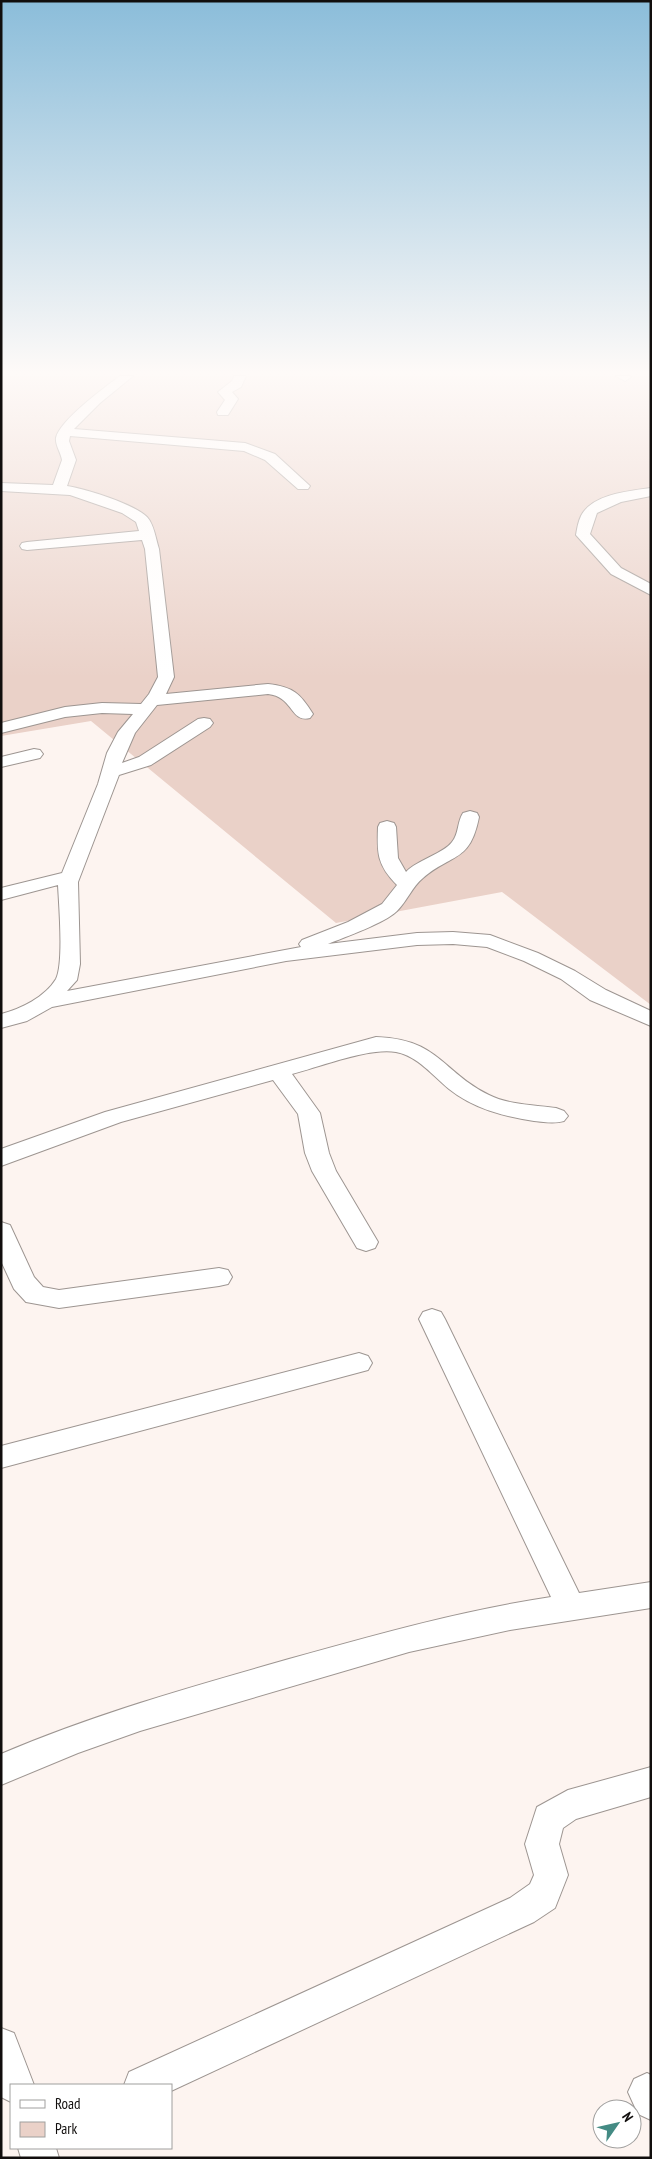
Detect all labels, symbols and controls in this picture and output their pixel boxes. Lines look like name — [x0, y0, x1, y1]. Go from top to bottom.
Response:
legend — [10, 2084, 172, 2149]
text: Road — [55, 2094, 81, 2113]
north arrow — [592, 2099, 642, 2149]
text: N — [618, 2109, 637, 2125]
text: Park — [55, 2119, 77, 2138]

